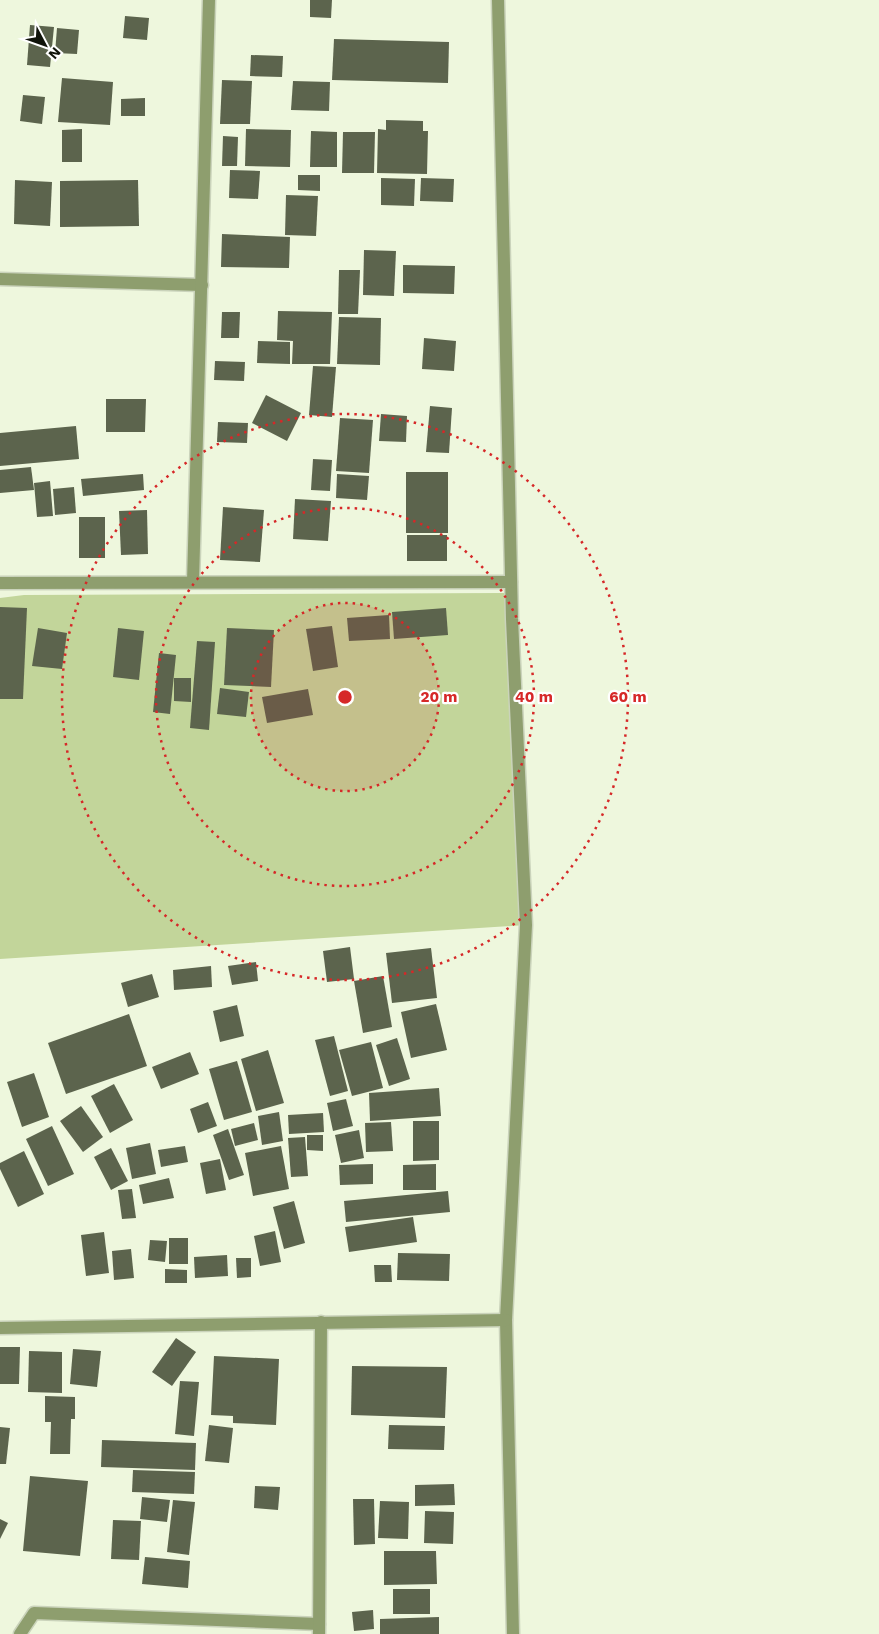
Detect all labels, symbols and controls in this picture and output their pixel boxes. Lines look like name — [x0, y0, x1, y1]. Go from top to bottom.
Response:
north arrow — [20, 20, 70, 70]
text: N — [45, 44, 64, 63]
centre of rings — [336, 688, 354, 706]
text: 20 m — [420, 688, 458, 706]
text: 40 m — [515, 688, 553, 706]
text: 60 m — [609, 688, 647, 706]

